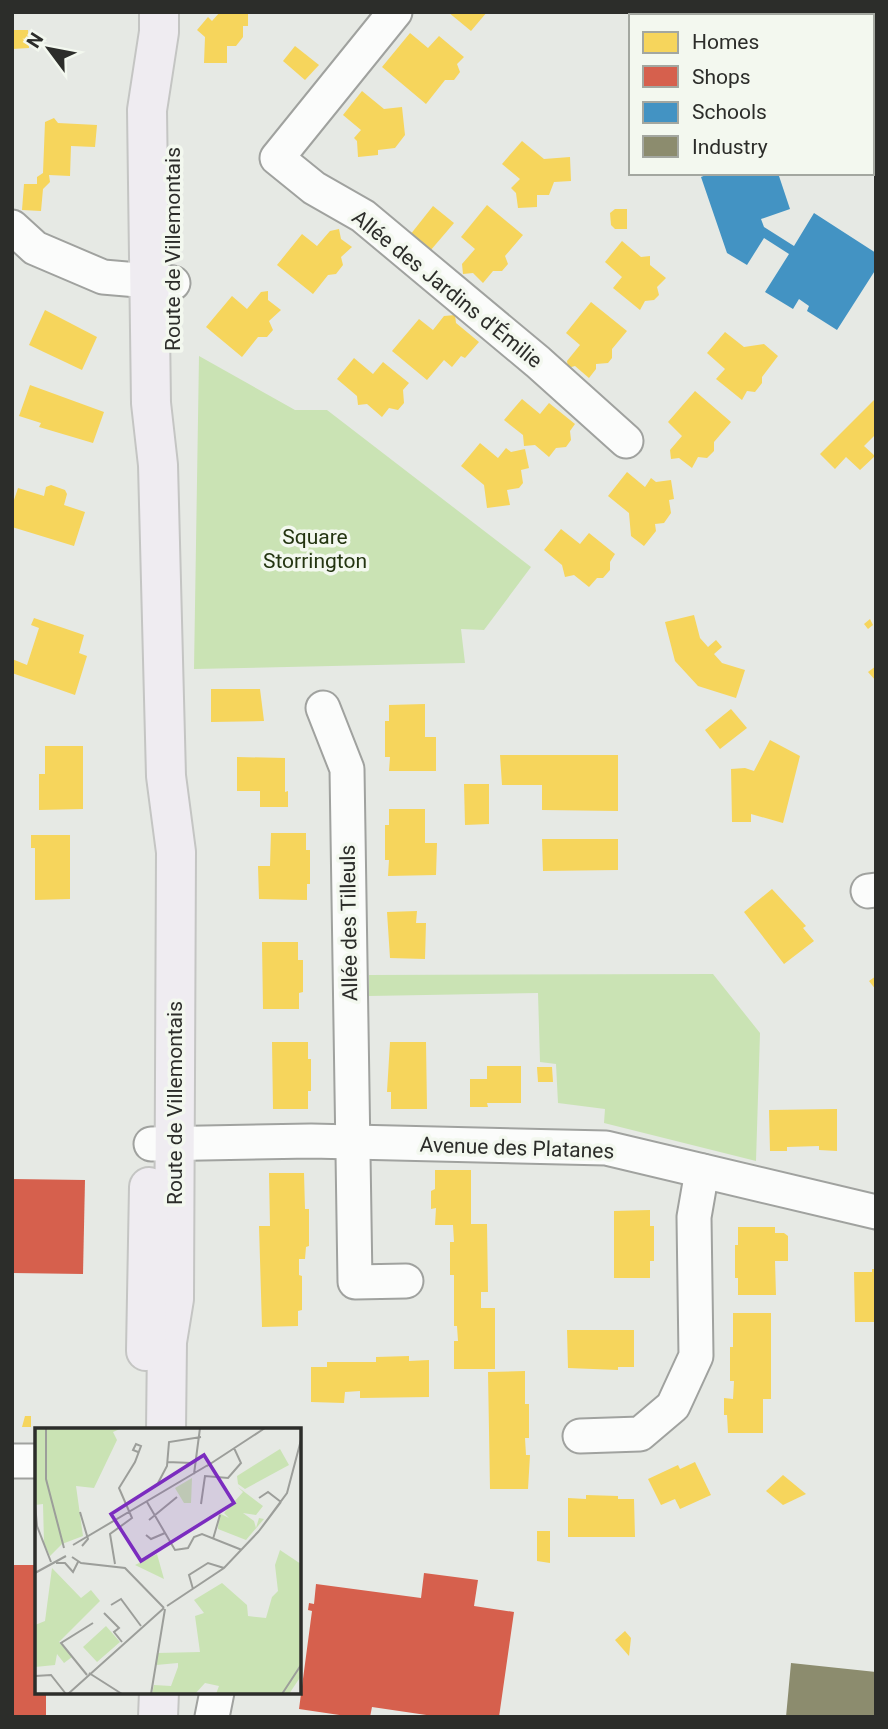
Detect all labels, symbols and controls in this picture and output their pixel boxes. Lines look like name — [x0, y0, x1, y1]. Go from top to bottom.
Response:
north arrow — [14, 14, 84, 84]
legend — [629, 14, 874, 175]
text: N — [22, 28, 48, 52]
text: Homes — [692, 30, 759, 54]
text: Shops — [692, 65, 751, 89]
text: Schools — [692, 100, 767, 124]
text: Industry — [692, 135, 768, 159]
street label: Route de Villemontais — [161, 147, 185, 351]
street label: Allée des Jardins d'Émilie — [347, 205, 547, 373]
park label: Square Storrington — [263, 525, 367, 573]
street label: Allée des Tilleuls — [336, 845, 362, 1001]
street label: Route de Villemontais — [163, 1001, 187, 1205]
street label: Avenue des Platanes — [419, 1133, 615, 1163]
inset map — [35, 1428, 301, 1694]

